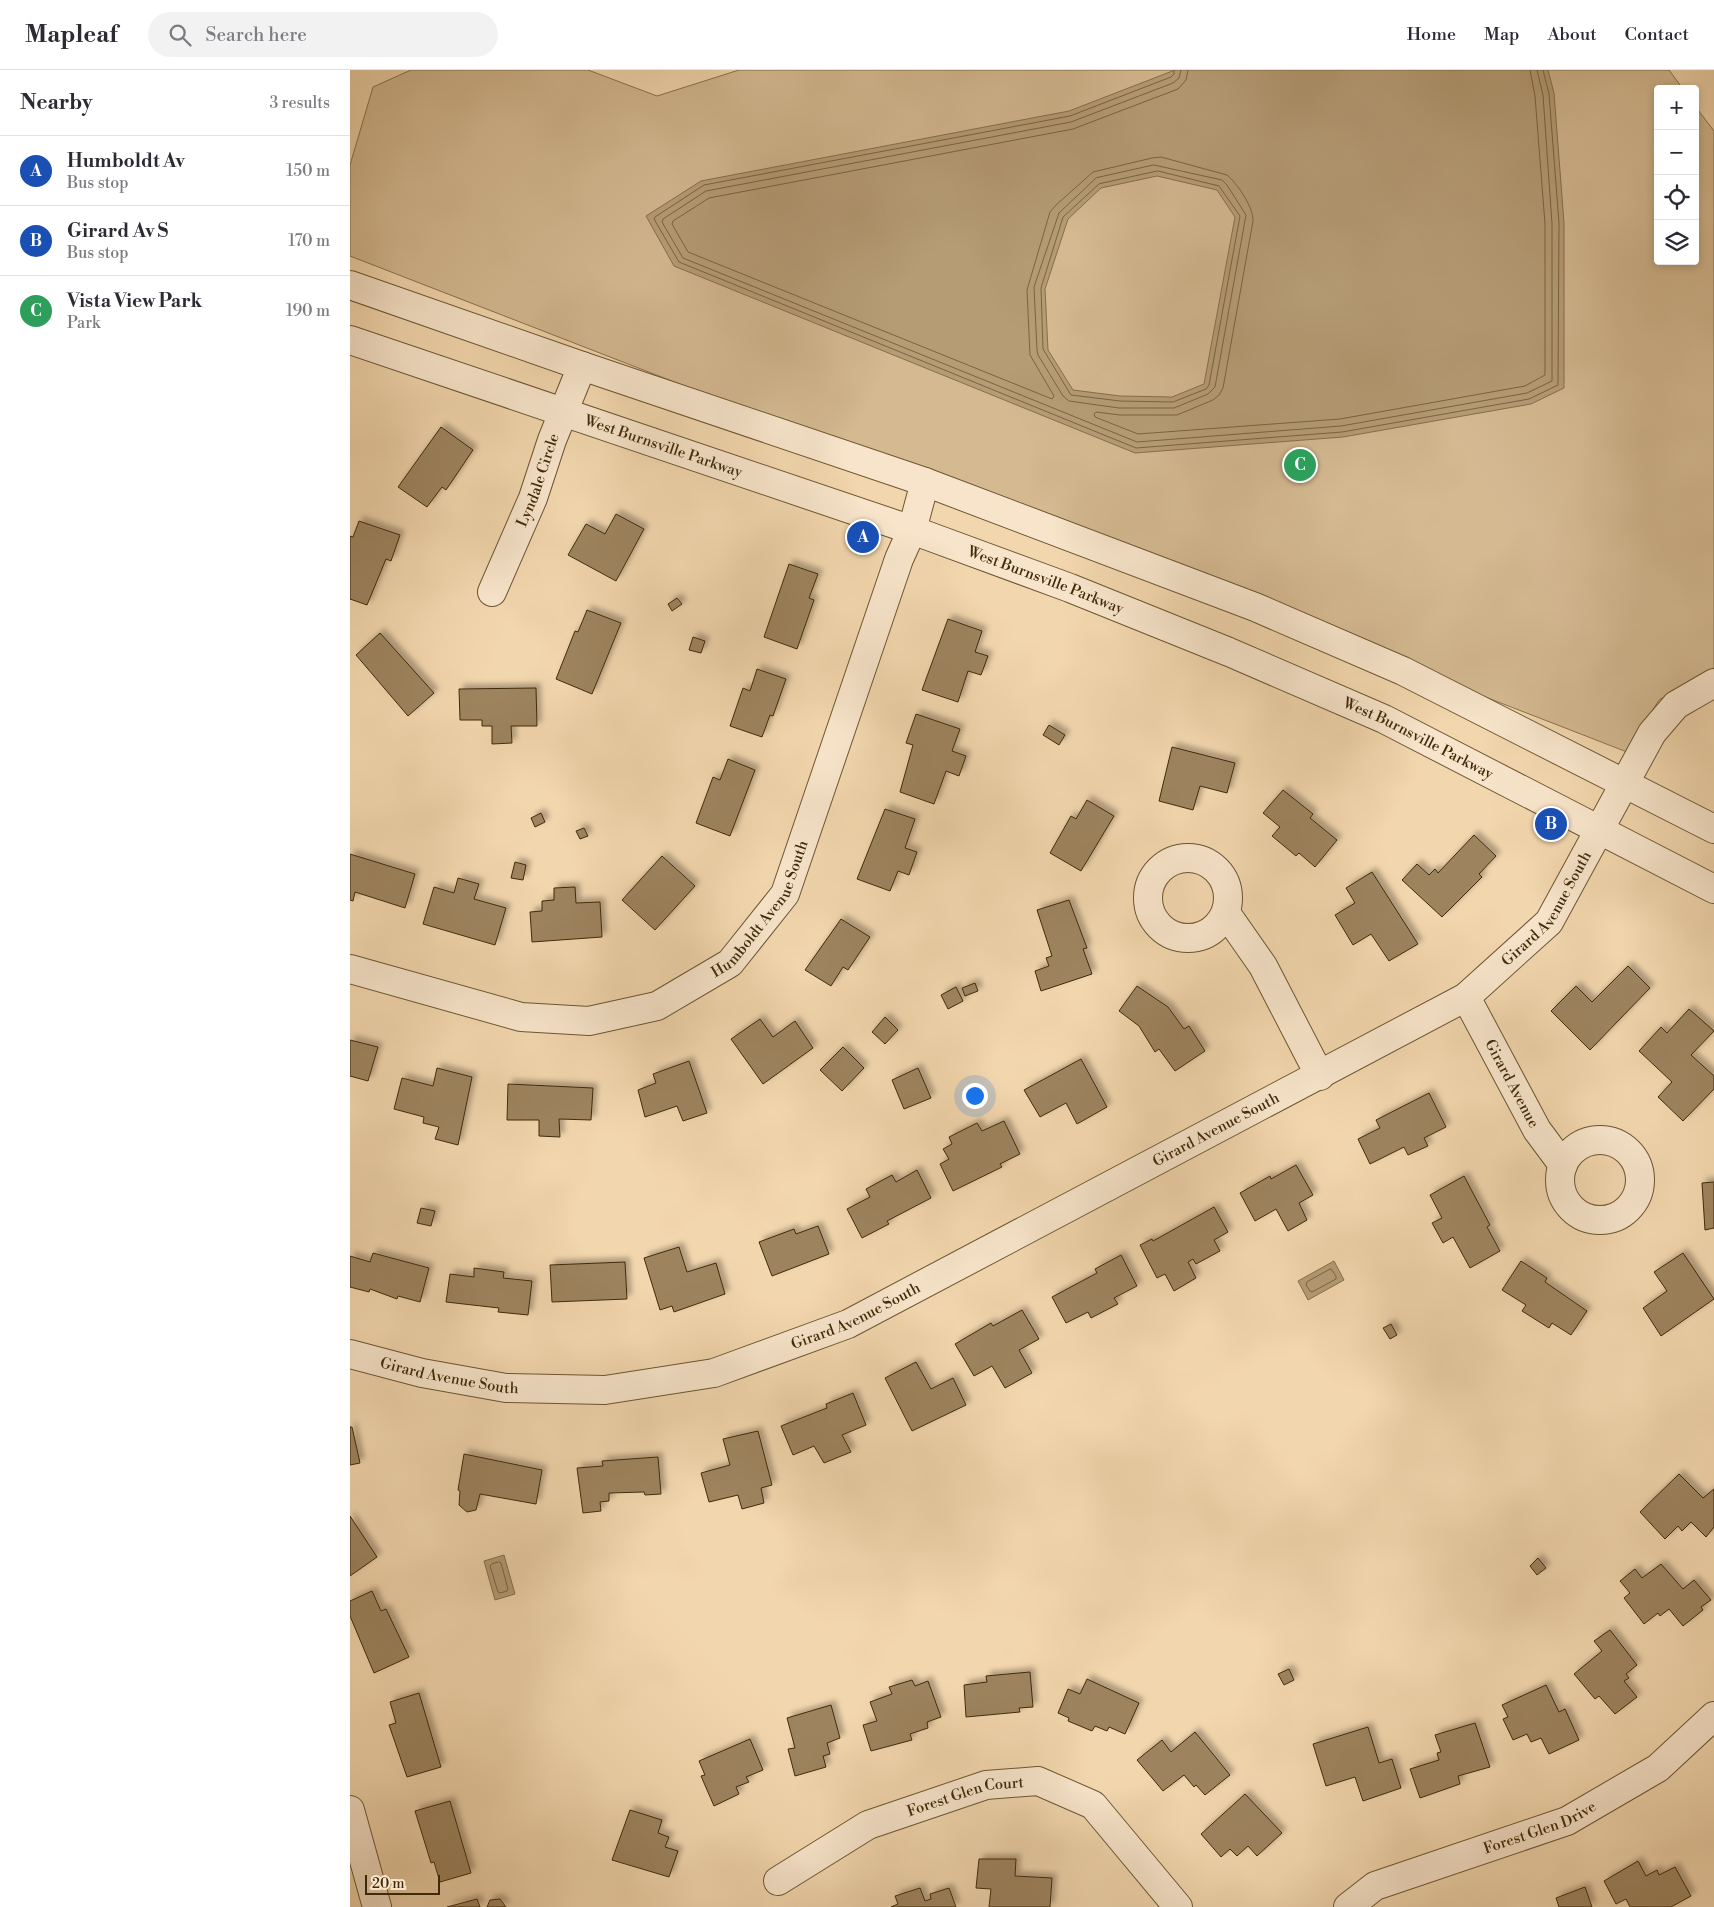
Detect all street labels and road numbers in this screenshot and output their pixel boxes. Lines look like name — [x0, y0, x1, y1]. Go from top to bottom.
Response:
street label: West Burnsville Parkway — [581, 411, 745, 482]
street label: Lyndale Circle — [513, 431, 564, 530]
street label: West Burnsville Parkway — [964, 542, 1127, 619]
street label: West Burnsville Parkway — [1339, 693, 1497, 784]
street label: Humboldt Avenue South — [708, 838, 813, 982]
street label: Girard Avenue South — [1498, 848, 1596, 970]
street label: Girard Avenue — [1480, 1036, 1543, 1131]
street label: Girard Avenue South — [1149, 1088, 1283, 1171]
street label: Girard Avenue South — [788, 1278, 924, 1354]
street label: Girard Avenue South — [378, 1353, 519, 1398]
street label: Forest Glen Court — [904, 1773, 1025, 1821]
street label: Forest Glen Drive — [1481, 1797, 1600, 1859]

